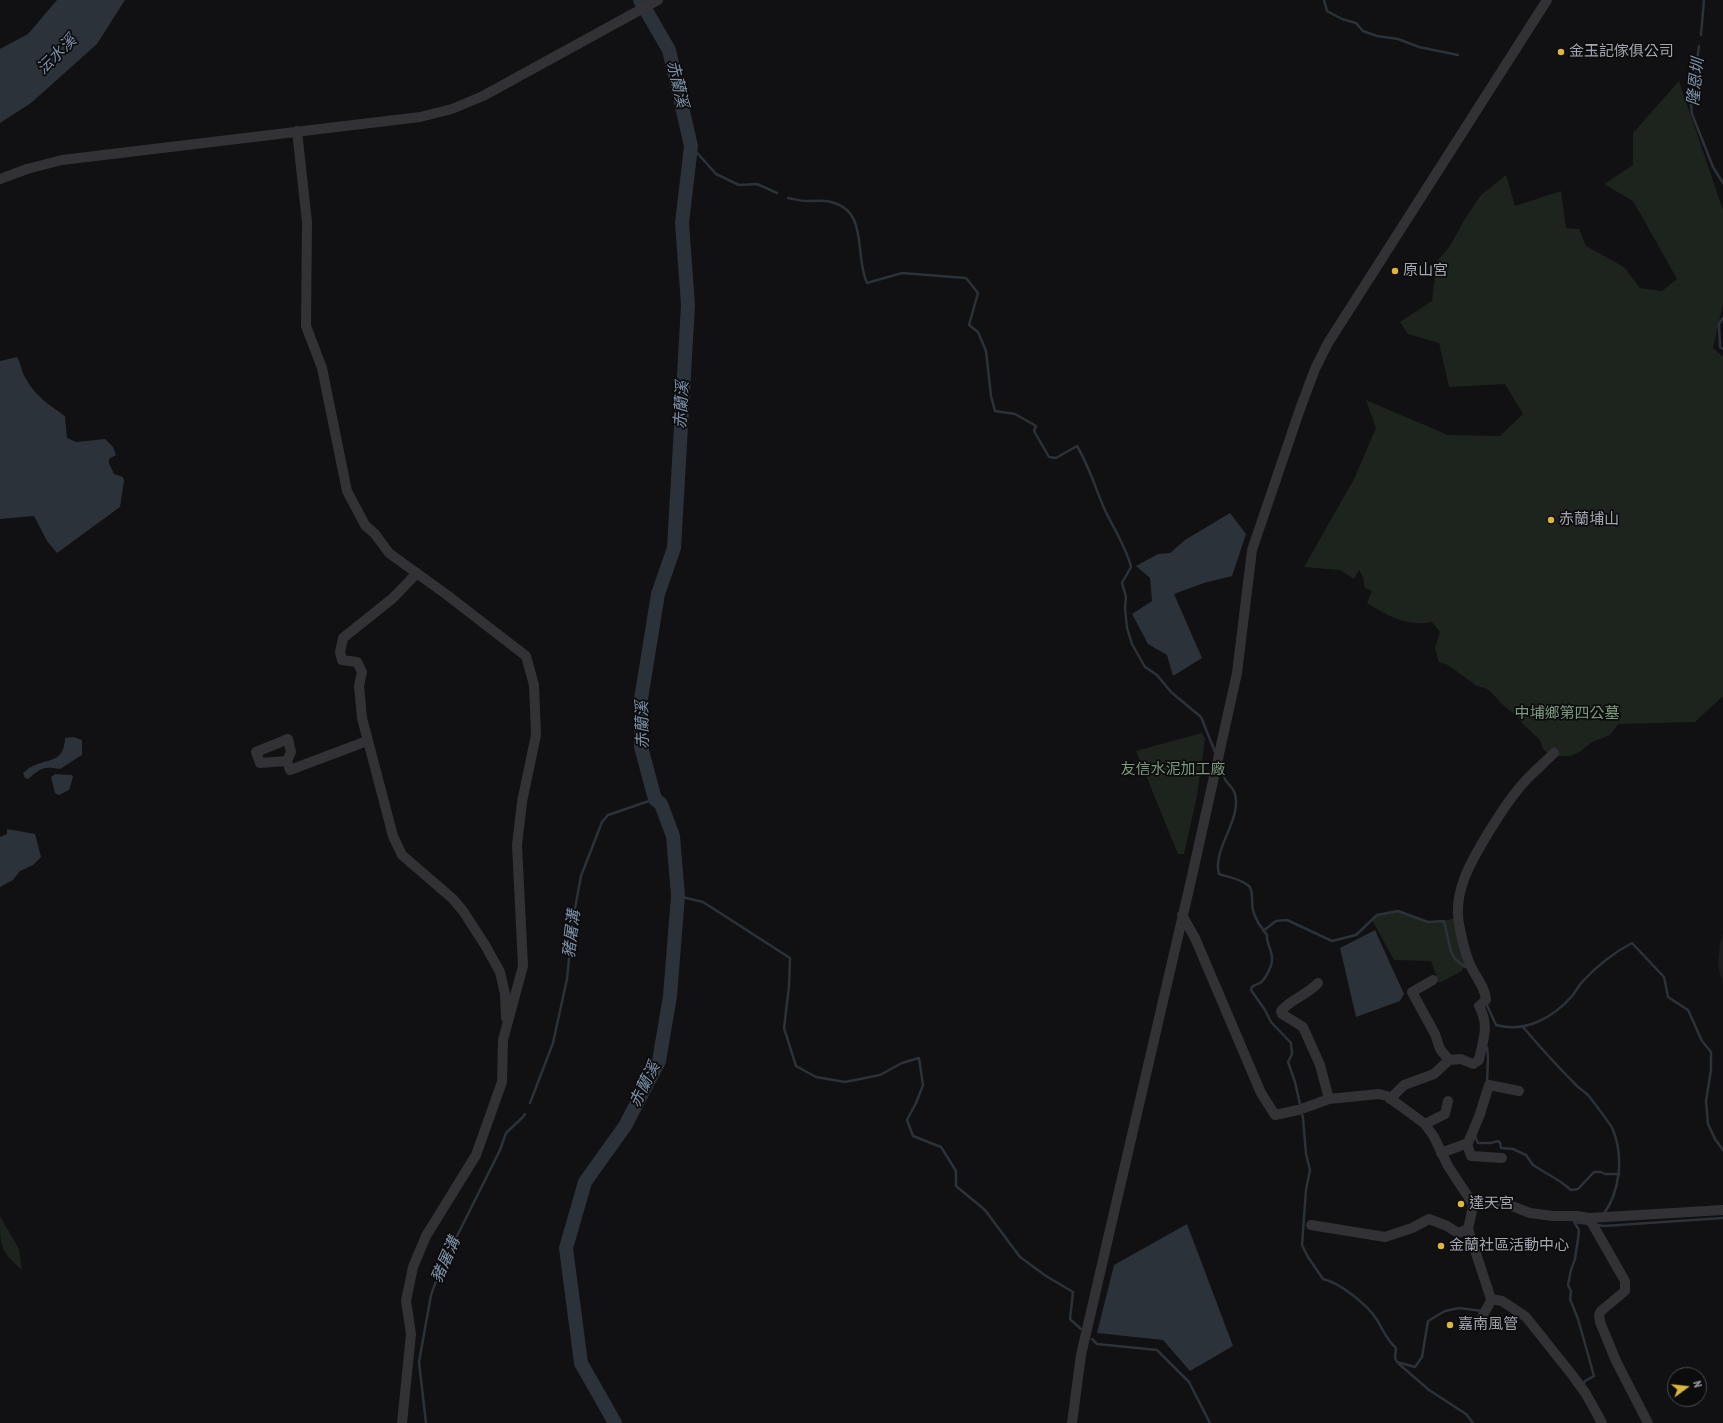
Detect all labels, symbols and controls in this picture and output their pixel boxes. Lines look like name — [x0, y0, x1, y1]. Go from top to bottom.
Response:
water label: 沄水溪 — [33, 31, 81, 79]
place label: 金玉記傢俱公司 — [1569, 43, 1674, 61]
marker: 金玉記傢俱公司 — [1556, 47, 1566, 57]
water label: 隆恩圳 — [1684, 57, 1708, 107]
water label: 赤蘭溪 — [662, 58, 692, 110]
place label: 原山宮 — [1403, 262, 1448, 280]
marker: 原山宮 — [1390, 266, 1400, 276]
water label: 赤蘭溪 — [671, 381, 693, 429]
place label: 赤蘭埔山 — [1559, 511, 1619, 529]
marker: 赤蘭埔山 — [1546, 515, 1556, 525]
water label: 赤蘭溪 — [633, 701, 653, 749]
park label: 中埔鄉第四公墓 — [1515, 705, 1619, 723]
park label: 友信水泥加工廠 — [1121, 761, 1225, 779]
water label: 豬屠溝 — [560, 909, 584, 959]
water label: 赤蘭溪 — [626, 1059, 664, 1111]
place label: 達天宮 — [1469, 1195, 1514, 1213]
marker: 達天宮 — [1456, 1199, 1466, 1209]
water label: 豬屠溝 — [427, 1234, 465, 1286]
place label: 金蘭社區活動中心 — [1449, 1237, 1569, 1255]
marker: 金蘭社區活動中心 — [1436, 1241, 1446, 1251]
place label: 嘉南風管 — [1458, 1316, 1518, 1334]
marker: 嘉南風管 — [1445, 1320, 1455, 1330]
north arrow — [1667, 1367, 1707, 1407]
text: N — [1690, 1379, 1705, 1389]

